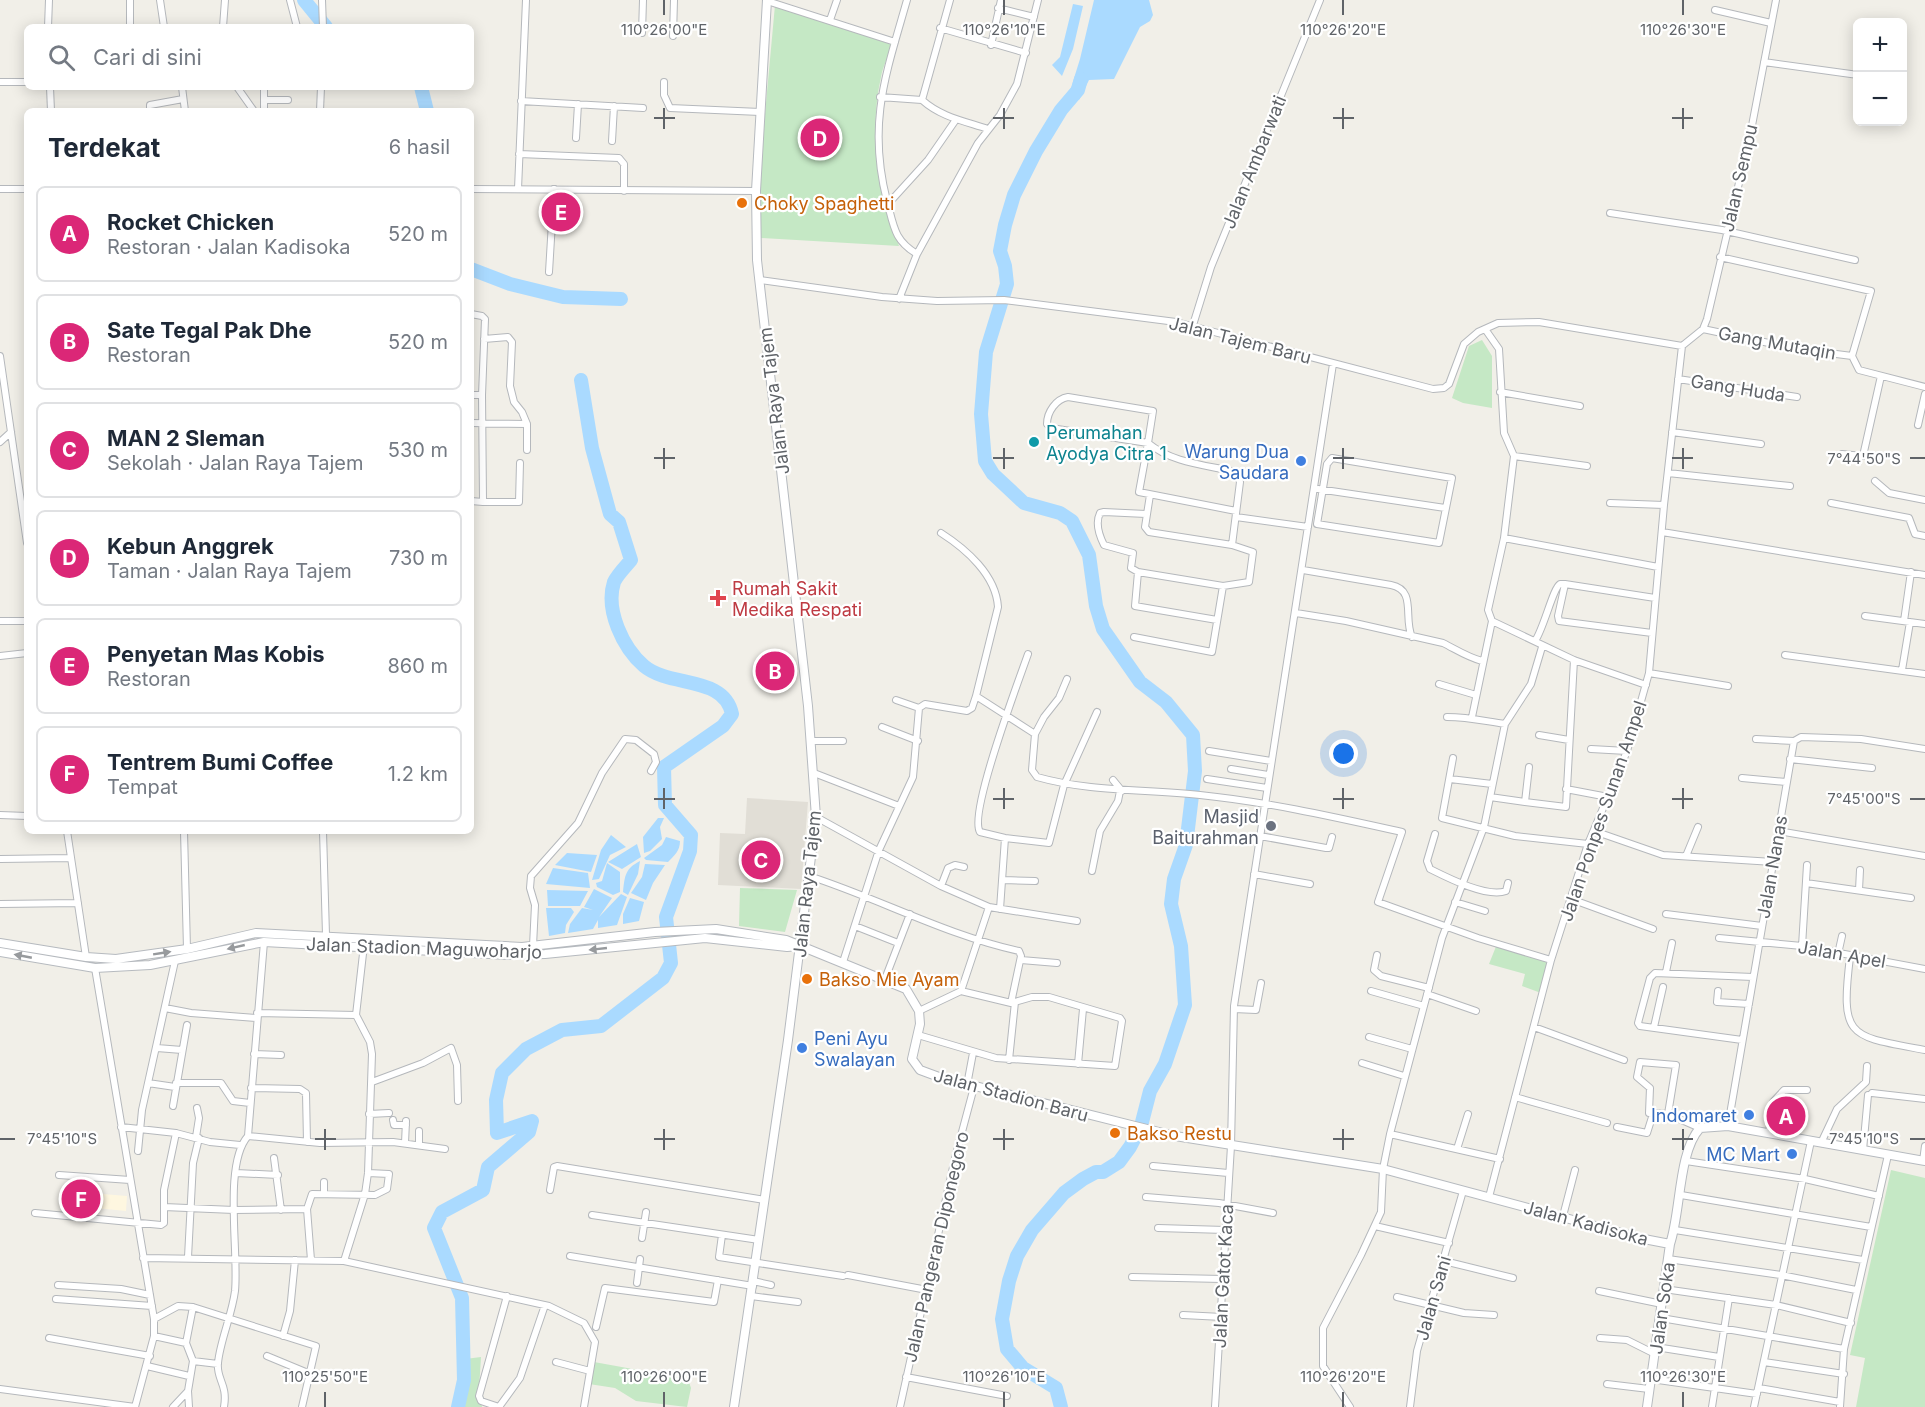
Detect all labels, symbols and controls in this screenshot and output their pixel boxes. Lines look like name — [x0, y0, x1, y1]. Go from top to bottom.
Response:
map controls — [1853, 18, 1907, 126]
button: + — [1853, 18, 1907, 72]
text: 110°26'00"E — [621, 20, 707, 39]
text: 110°26'10"E — [962, 20, 1046, 39]
text: 110°26'20"E — [1300, 20, 1386, 39]
text: 110°26'30"E — [1640, 20, 1726, 39]
search box — [24, 24, 474, 90]
icon: search — [45, 41, 78, 74]
text: Cari di sini — [93, 44, 202, 70]
button: − — [1853, 72, 1907, 126]
street label: Jalan Ambarwati — [1218, 92, 1290, 232]
pin: D — [800, 116, 840, 160]
street label: Jalan Sempu — [1716, 122, 1762, 234]
text: Terdekat — [48, 132, 160, 163]
text: 6 hasil — [389, 135, 450, 159]
pin: E — [542, 190, 580, 234]
place label: Choky Spaghetti — [754, 193, 894, 214]
marker: Choky Spaghetti — [735, 196, 749, 210]
text: Rocket Chicken — [107, 209, 274, 235]
text: A — [62, 222, 77, 246]
text: 520 m — [388, 222, 448, 246]
text: Restoran · Jalan Kadisoka — [107, 235, 350, 259]
street label: Jalan Tajem Baru — [1167, 312, 1313, 368]
text: Sate Tegal Pak Dhe — [107, 317, 312, 343]
street label: Gang Mutaqin — [1716, 322, 1838, 364]
street label: Jalan Raya Tajem — [755, 326, 793, 476]
text: B — [63, 330, 76, 354]
text: 520 m — [388, 330, 448, 354]
text: Restoran — [107, 343, 191, 367]
street label: Gang Huda — [1689, 370, 1787, 406]
place label: Perumahan Ayodya Citra 1 — [1046, 422, 1167, 464]
text: MAN 2 Sleman — [107, 425, 265, 451]
marker: Perumahan Ayodya Citra 1 — [1027, 435, 1041, 449]
text: C — [62, 438, 77, 462]
text: 530 m — [388, 438, 448, 462]
place label: Warung Dua Saudara — [1184, 441, 1289, 483]
text: 7°44'50"S — [1827, 449, 1901, 468]
text: Sekolah · Jalan Raya Tajem — [107, 451, 364, 475]
marker: Warung Dua Saudara — [1294, 454, 1308, 468]
text: Kebun Anggrek — [107, 533, 274, 559]
text: D — [62, 546, 77, 570]
text: 730 m — [389, 546, 448, 570]
text: Taman · Jalan Raya Tajem — [107, 559, 352, 583]
place label: Rumah Sakit Medika Respati — [732, 578, 862, 620]
marker: Rumah Sakit Medika Respati — [709, 589, 727, 607]
text: Penyetan Mas Kobis — [107, 641, 325, 667]
pin: B — [756, 648, 794, 694]
text: E — [63, 654, 76, 678]
text: 860 m — [387, 654, 448, 678]
text: Restoran — [107, 667, 191, 691]
street label: Jalan Ponpes Sunan Ampel — [1555, 698, 1651, 924]
your location — [1329, 739, 1358, 768]
text: Tentrem Bumi Coffee — [107, 749, 333, 775]
text: F — [64, 762, 75, 786]
text: 1.2 km — [388, 762, 448, 786]
text: Tempat — [107, 775, 178, 799]
text: 7°45'00"S — [1827, 789, 1901, 808]
place label: Masjid Baiturahman — [1152, 806, 1259, 848]
street label: Jalan Raya Tajem — [789, 809, 825, 959]
street label: Jalan Nanas — [1753, 814, 1791, 920]
marker: Masjid Baiturahman — [1264, 819, 1278, 833]
pin: C — [742, 838, 780, 882]
street label: Jalan Stadion Maguwoharjo — [306, 933, 542, 963]
street label: Jalan Apel — [1796, 936, 1888, 972]
one-way arrow — [227, 942, 245, 952]
one-way arrow — [589, 944, 608, 953]
one-way arrow — [152, 948, 171, 957]
one-way arrow — [14, 951, 33, 960]
place label: Bakso Mie Ayam — [819, 969, 959, 990]
marker: Bakso Mie Ayam — [800, 972, 814, 986]
place label: Peni Ayu Swalayan — [814, 1028, 895, 1070]
marker: Peni Ayu Swalayan — [795, 1041, 809, 1055]
street label: Jalan Stadion Baru — [931, 1064, 1091, 1126]
pin: A — [1766, 1094, 1806, 1138]
place label: Indomaret — [1651, 1105, 1737, 1126]
marker: Indomaret — [1742, 1108, 1756, 1122]
place label: Bakso Restu — [1127, 1123, 1232, 1144]
marker: Bakso Restu — [1108, 1126, 1122, 1140]
text: 7°45'10"S — [27, 1129, 97, 1148]
text: 7°45'10"S — [1829, 1129, 1899, 1148]
street label: Jalan Pangeran Diponegoro — [899, 1130, 973, 1364]
place label: MC Mart — [1706, 1144, 1780, 1165]
marker: MC Mart — [1785, 1147, 1799, 1161]
pin: F — [62, 1176, 100, 1222]
street label: Jalan Kadisoka — [1521, 1196, 1651, 1250]
street label: Jalan Gatot Kaca — [1209, 1203, 1237, 1349]
street label: Jalan Sani — [1411, 1253, 1455, 1343]
street label: Jalan Soka — [1645, 1261, 1679, 1355]
text: 110°25'50"E — [282, 1367, 368, 1386]
text: 110°26'00"E — [621, 1367, 707, 1386]
text: 110°26'10"E — [962, 1367, 1046, 1386]
text: 110°26'20"E — [1300, 1367, 1386, 1386]
text: 110°26'30"E — [1640, 1367, 1726, 1386]

